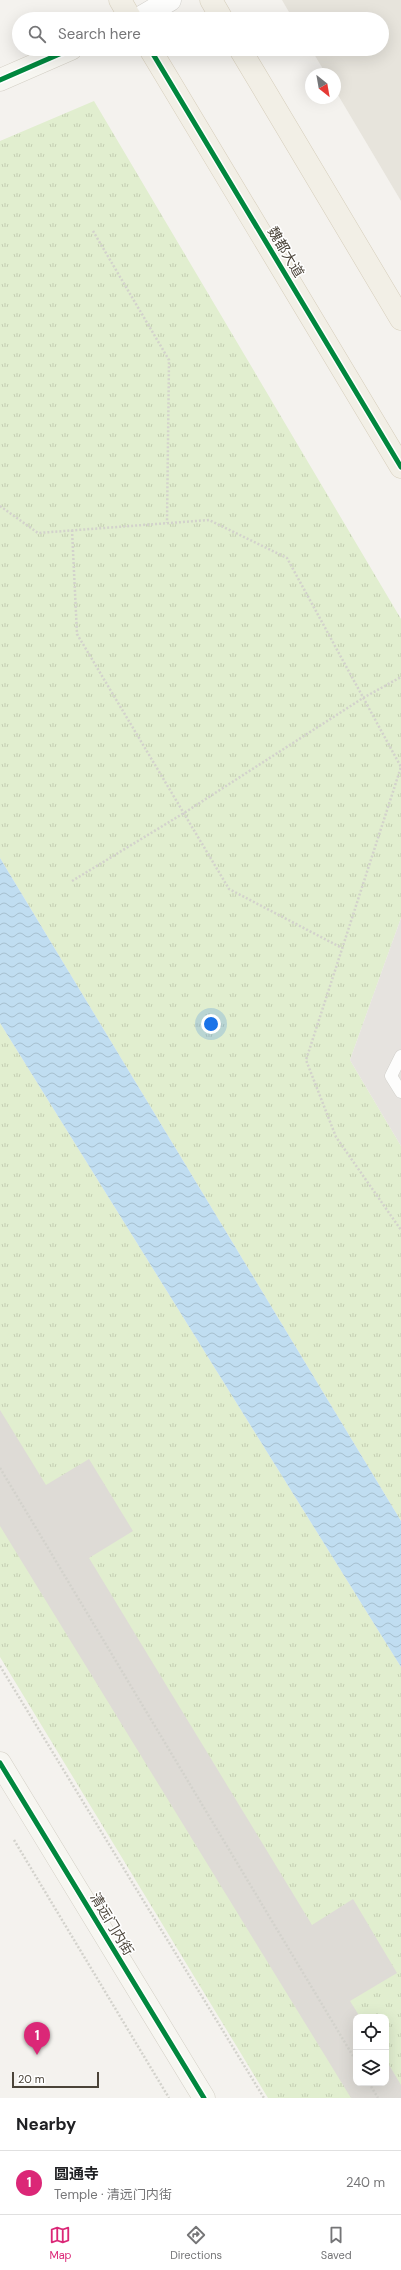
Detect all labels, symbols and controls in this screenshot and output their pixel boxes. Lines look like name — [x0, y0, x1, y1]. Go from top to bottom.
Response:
search box — [12, 12, 389, 56]
icon: search — [26, 23, 48, 45]
text: Search here — [58, 24, 141, 44]
north arrow — [305, 68, 341, 104]
street label: 魏都大道 — [264, 223, 308, 281]
your location — [201, 1014, 221, 1034]
street label: 清远门内街 — [86, 1889, 138, 1959]
map controls — [353, 2014, 389, 2086]
button: locate — [353, 2014, 389, 2050]
pin: 1 — [24, 2022, 50, 2055]
button: layers — [353, 2050, 389, 2086]
scale bar — [12, 2070, 99, 2089]
text: 20 m — [18, 2072, 44, 2086]
text: Nearby — [16, 2113, 76, 2135]
text: 圆通寺 — [54, 2164, 99, 2184]
text: 1 — [27, 2174, 31, 2191]
text: 240 m — [346, 2174, 385, 2191]
text: Temple · 清远门内街 — [54, 2186, 172, 2203]
tab: Map — [49, 2224, 72, 2262]
tab: Directions — [170, 2224, 222, 2262]
tab: Saved — [321, 2224, 352, 2262]

